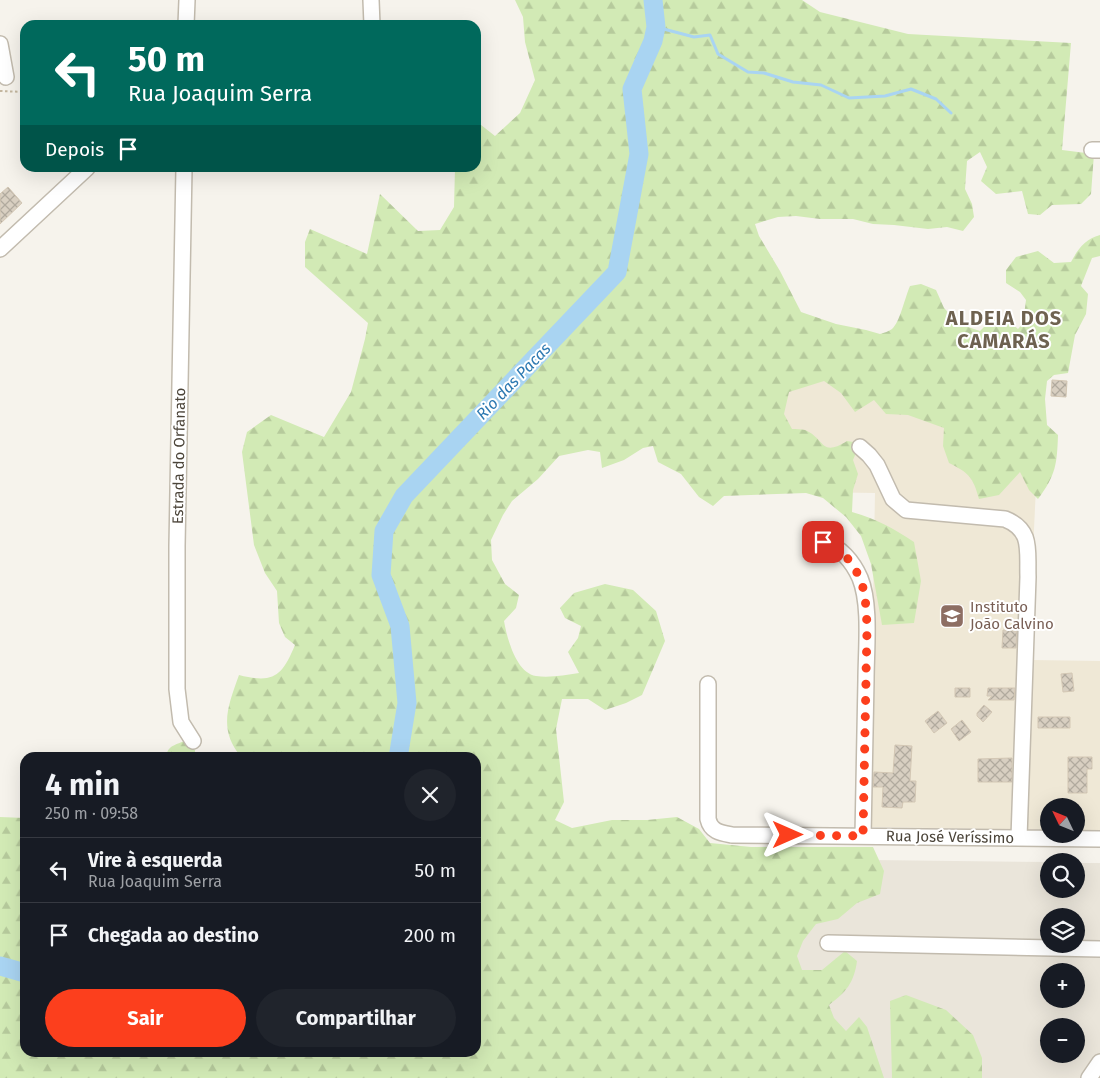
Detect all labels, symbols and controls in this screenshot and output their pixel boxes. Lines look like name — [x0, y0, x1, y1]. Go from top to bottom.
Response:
text: 50 m — [128, 38, 205, 80]
icon: left — [45, 40, 110, 105]
text: Rua Joaquim Serra — [128, 80, 312, 107]
icon: arrive — [114, 135, 142, 163]
text: Depois — [45, 138, 104, 161]
district label: ALDEIA DOS CAMARÁS — [945, 306, 1062, 353]
water label: Rio das Pacas — [472, 339, 555, 424]
street label: Estrada do Orfanato — [169, 388, 189, 524]
pin — [802, 521, 844, 563]
icon: arrive — [809, 528, 837, 556]
place label: Instituto João Calvino — [970, 598, 1054, 633]
school or university icon: Instituto João Calvino — [939, 603, 965, 629]
text: 4 min — [45, 767, 120, 803]
button: close — [404, 769, 456, 821]
north arrow — [1040, 798, 1085, 842]
map controls — [1040, 798, 1085, 1063]
text: 250 m · 09:58 — [45, 804, 138, 823]
position arrow — [761, 808, 813, 860]
street label: Rua José Veríssimo — [886, 827, 1014, 847]
text: Vire à esquerda — [88, 849, 222, 872]
button: search — [1040, 853, 1085, 898]
icon: left — [45, 856, 73, 884]
text: 50 m — [415, 859, 456, 882]
text: Rua Joaquim Serra — [88, 872, 222, 891]
button: layers — [1040, 908, 1085, 953]
icon: arrive — [45, 921, 73, 949]
text: Chegada ao destino — [88, 924, 259, 947]
text: 200 m — [404, 924, 456, 947]
button: + — [1040, 963, 1085, 1008]
button: Sair — [45, 989, 246, 1047]
button: Compartilhar — [256, 989, 456, 1047]
button: − — [1040, 1018, 1085, 1063]

